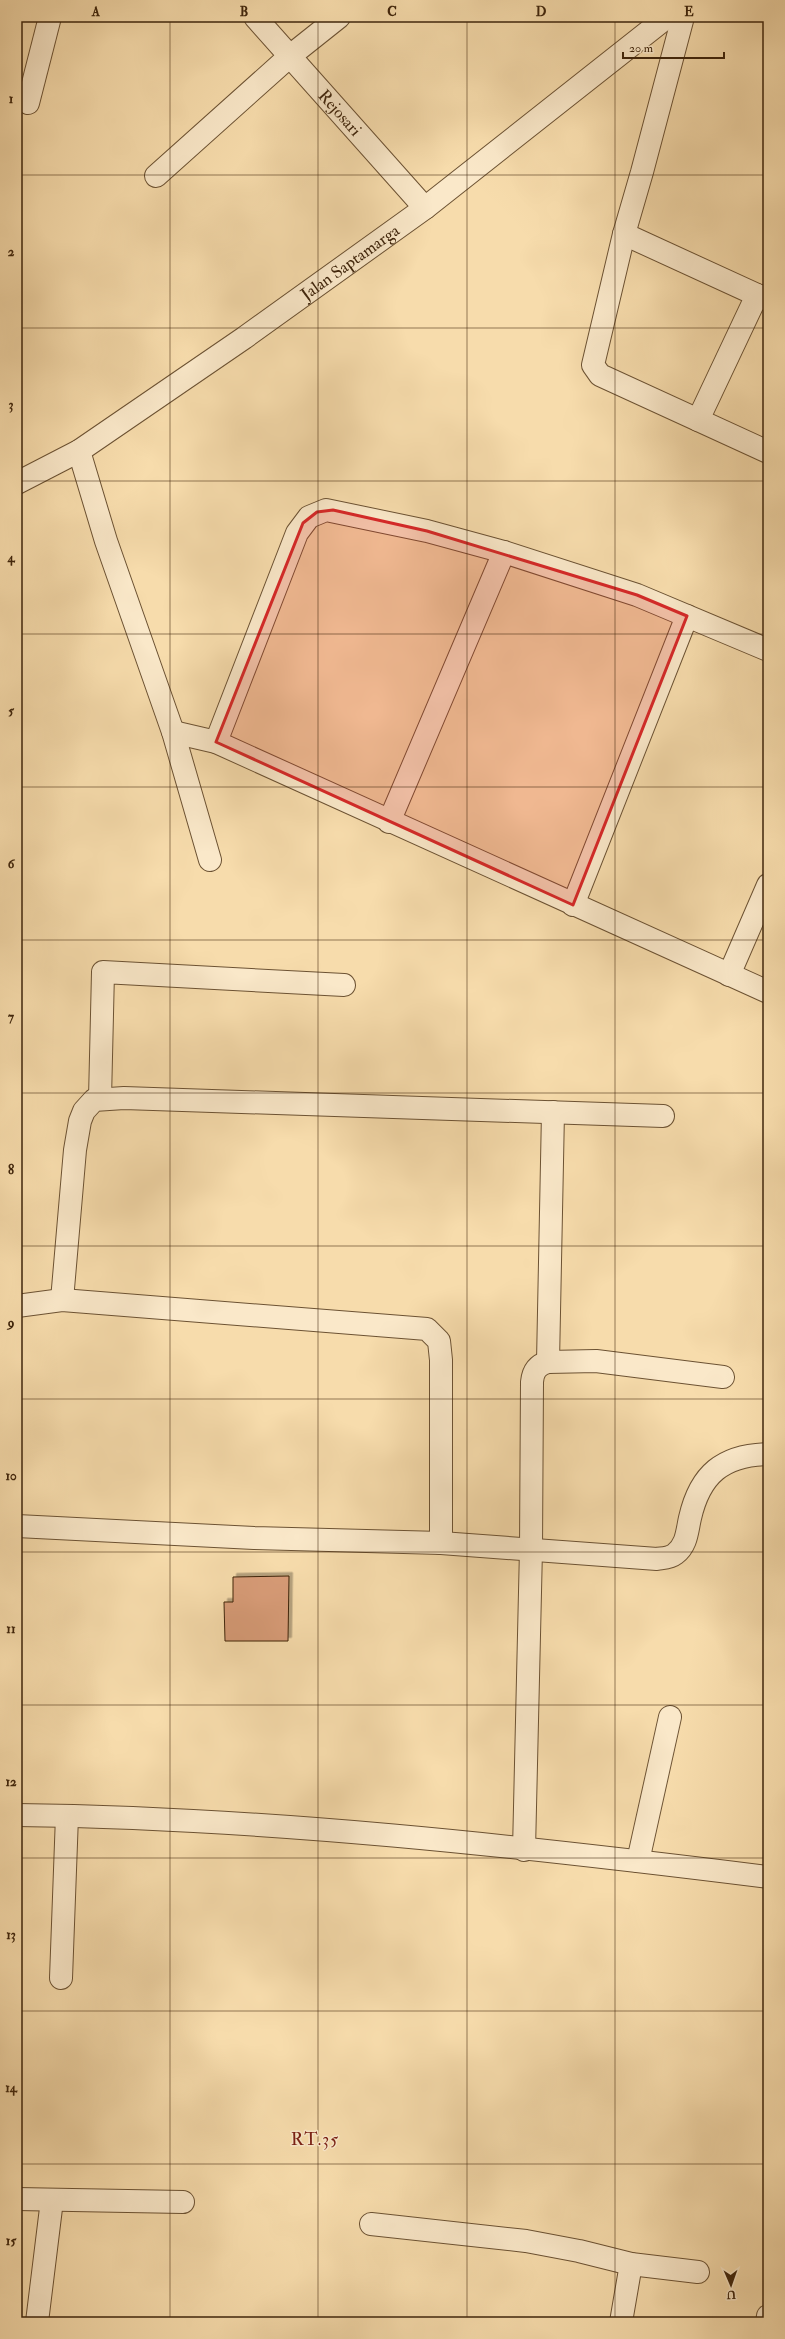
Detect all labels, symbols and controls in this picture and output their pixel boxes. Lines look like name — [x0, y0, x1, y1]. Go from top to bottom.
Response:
text: A — [91, 4, 101, 20]
text: B — [240, 4, 248, 20]
text: C — [387, 4, 397, 20]
text: D — [536, 4, 547, 20]
text: E — [684, 4, 694, 20]
scale bar — [623, 34, 724, 60]
text: 20 m — [629, 41, 654, 56]
street label: Rejosari — [314, 85, 366, 141]
text: 1 — [9, 91, 14, 107]
street label: Jalan Saptamarga — [296, 219, 404, 306]
text: 2 — [8, 244, 15, 260]
text: 3 — [9, 397, 14, 413]
text: 4 — [6, 550, 15, 566]
text: 5 — [8, 703, 14, 719]
text: 6 — [8, 856, 16, 872]
text: 7 — [8, 1009, 15, 1025]
text: 8 — [8, 1162, 14, 1178]
text: 9 — [6, 1315, 15, 1331]
text: 10 — [5, 1468, 17, 1484]
text: 11 — [6, 1621, 16, 1637]
text: 12 — [5, 1774, 17, 1790]
text: 13 — [6, 1927, 16, 1943]
text: 14 — [5, 2080, 18, 2096]
district label: RT.35 — [291, 2128, 339, 2151]
text: 15 — [6, 2233, 16, 2249]
north arrow — [711, 2265, 751, 2305]
text: U — [726, 2288, 736, 2301]

